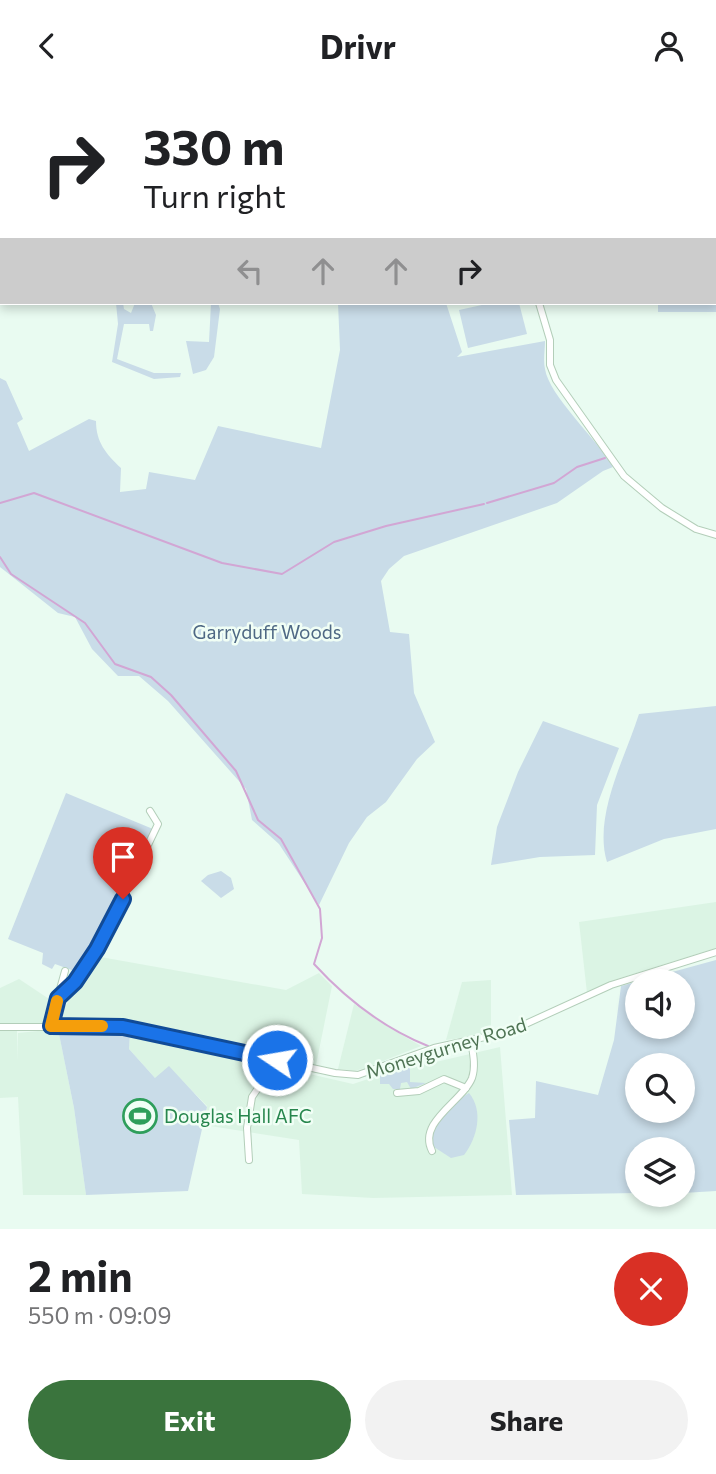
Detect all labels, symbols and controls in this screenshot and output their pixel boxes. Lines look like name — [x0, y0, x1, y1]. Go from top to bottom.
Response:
text: Drivr — [320, 26, 396, 66]
icon: back — [28, 27, 66, 65]
icon: person — [650, 27, 688, 65]
text: 330 m — [143, 115, 284, 175]
icon: right — [28, 119, 119, 210]
text: Turn right — [143, 175, 286, 215]
icon: left — [231, 252, 269, 290]
icon: ahead — [304, 252, 342, 290]
icon: ahead — [377, 252, 415, 290]
icon: right — [450, 252, 488, 290]
park label: Garryduff Woods — [193, 620, 341, 643]
pin — [93, 827, 153, 899]
icon: arrive — [104, 838, 142, 876]
map controls — [625, 969, 695, 1207]
button: sound — [625, 969, 695, 1039]
street label: Moneygurney Road — [363, 1012, 529, 1083]
position arrow — [240, 1023, 314, 1097]
button: search — [625, 1053, 695, 1123]
sports icon: Douglas Hall AFC — [121, 1097, 159, 1135]
place label: Douglas Hall AFC — [164, 1104, 312, 1127]
button: layers — [625, 1137, 695, 1207]
text: 2 min — [28, 1249, 133, 1301]
button: close — [614, 1252, 688, 1326]
text: 550 m · 09:09 — [28, 1301, 172, 1329]
button: Exit — [28, 1380, 351, 1460]
button: Share — [365, 1380, 688, 1460]

